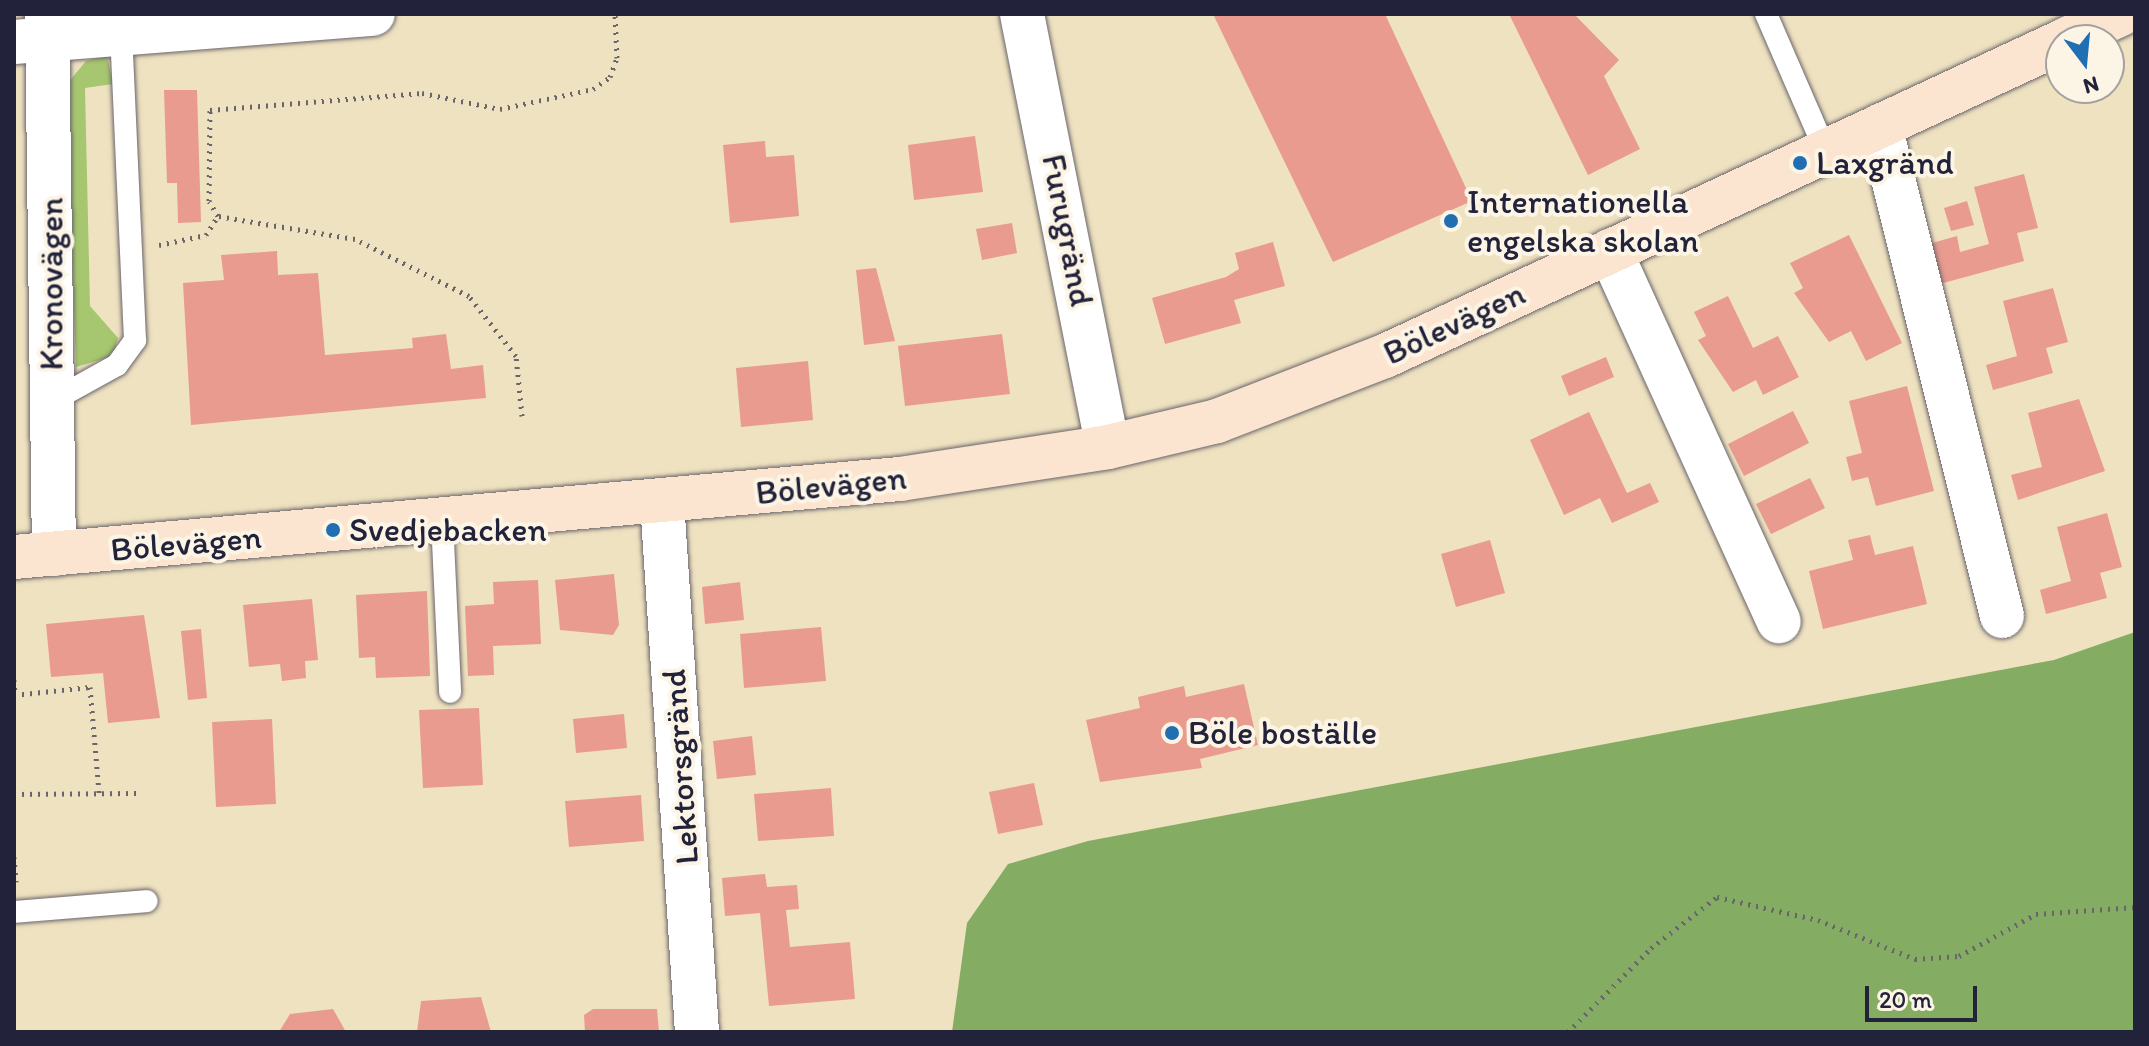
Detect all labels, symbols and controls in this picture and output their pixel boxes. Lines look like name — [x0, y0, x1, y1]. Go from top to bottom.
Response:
north arrow — [2045, 24, 2125, 104]
text: N — [2080, 71, 2102, 101]
place label: Laxgränd — [1816, 143, 1954, 183]
street label: Furugränd — [1033, 151, 1103, 309]
marker: Laxgränd — [1791, 154, 1809, 172]
place label: Internationella engelska skolan — [1467, 181, 1699, 260]
street label: Kronovägen — [31, 197, 71, 371]
marker: Internationella engelska skolan — [1442, 212, 1460, 230]
street label: Bölevägen — [1377, 273, 1531, 373]
street label: Bölevägen — [754, 457, 908, 513]
place label: Svedjebacken — [349, 510, 547, 550]
street label: Bölevägen — [109, 516, 263, 570]
marker: Svedjebacken — [324, 521, 342, 539]
street label: Lektorsgränd — [653, 668, 707, 866]
place label: Böle boställe — [1188, 713, 1377, 753]
marker: Böle boställe — [1163, 724, 1181, 742]
scale bar — [1869, 970, 1981, 1020]
text: 20 m — [1879, 985, 1932, 1014]

